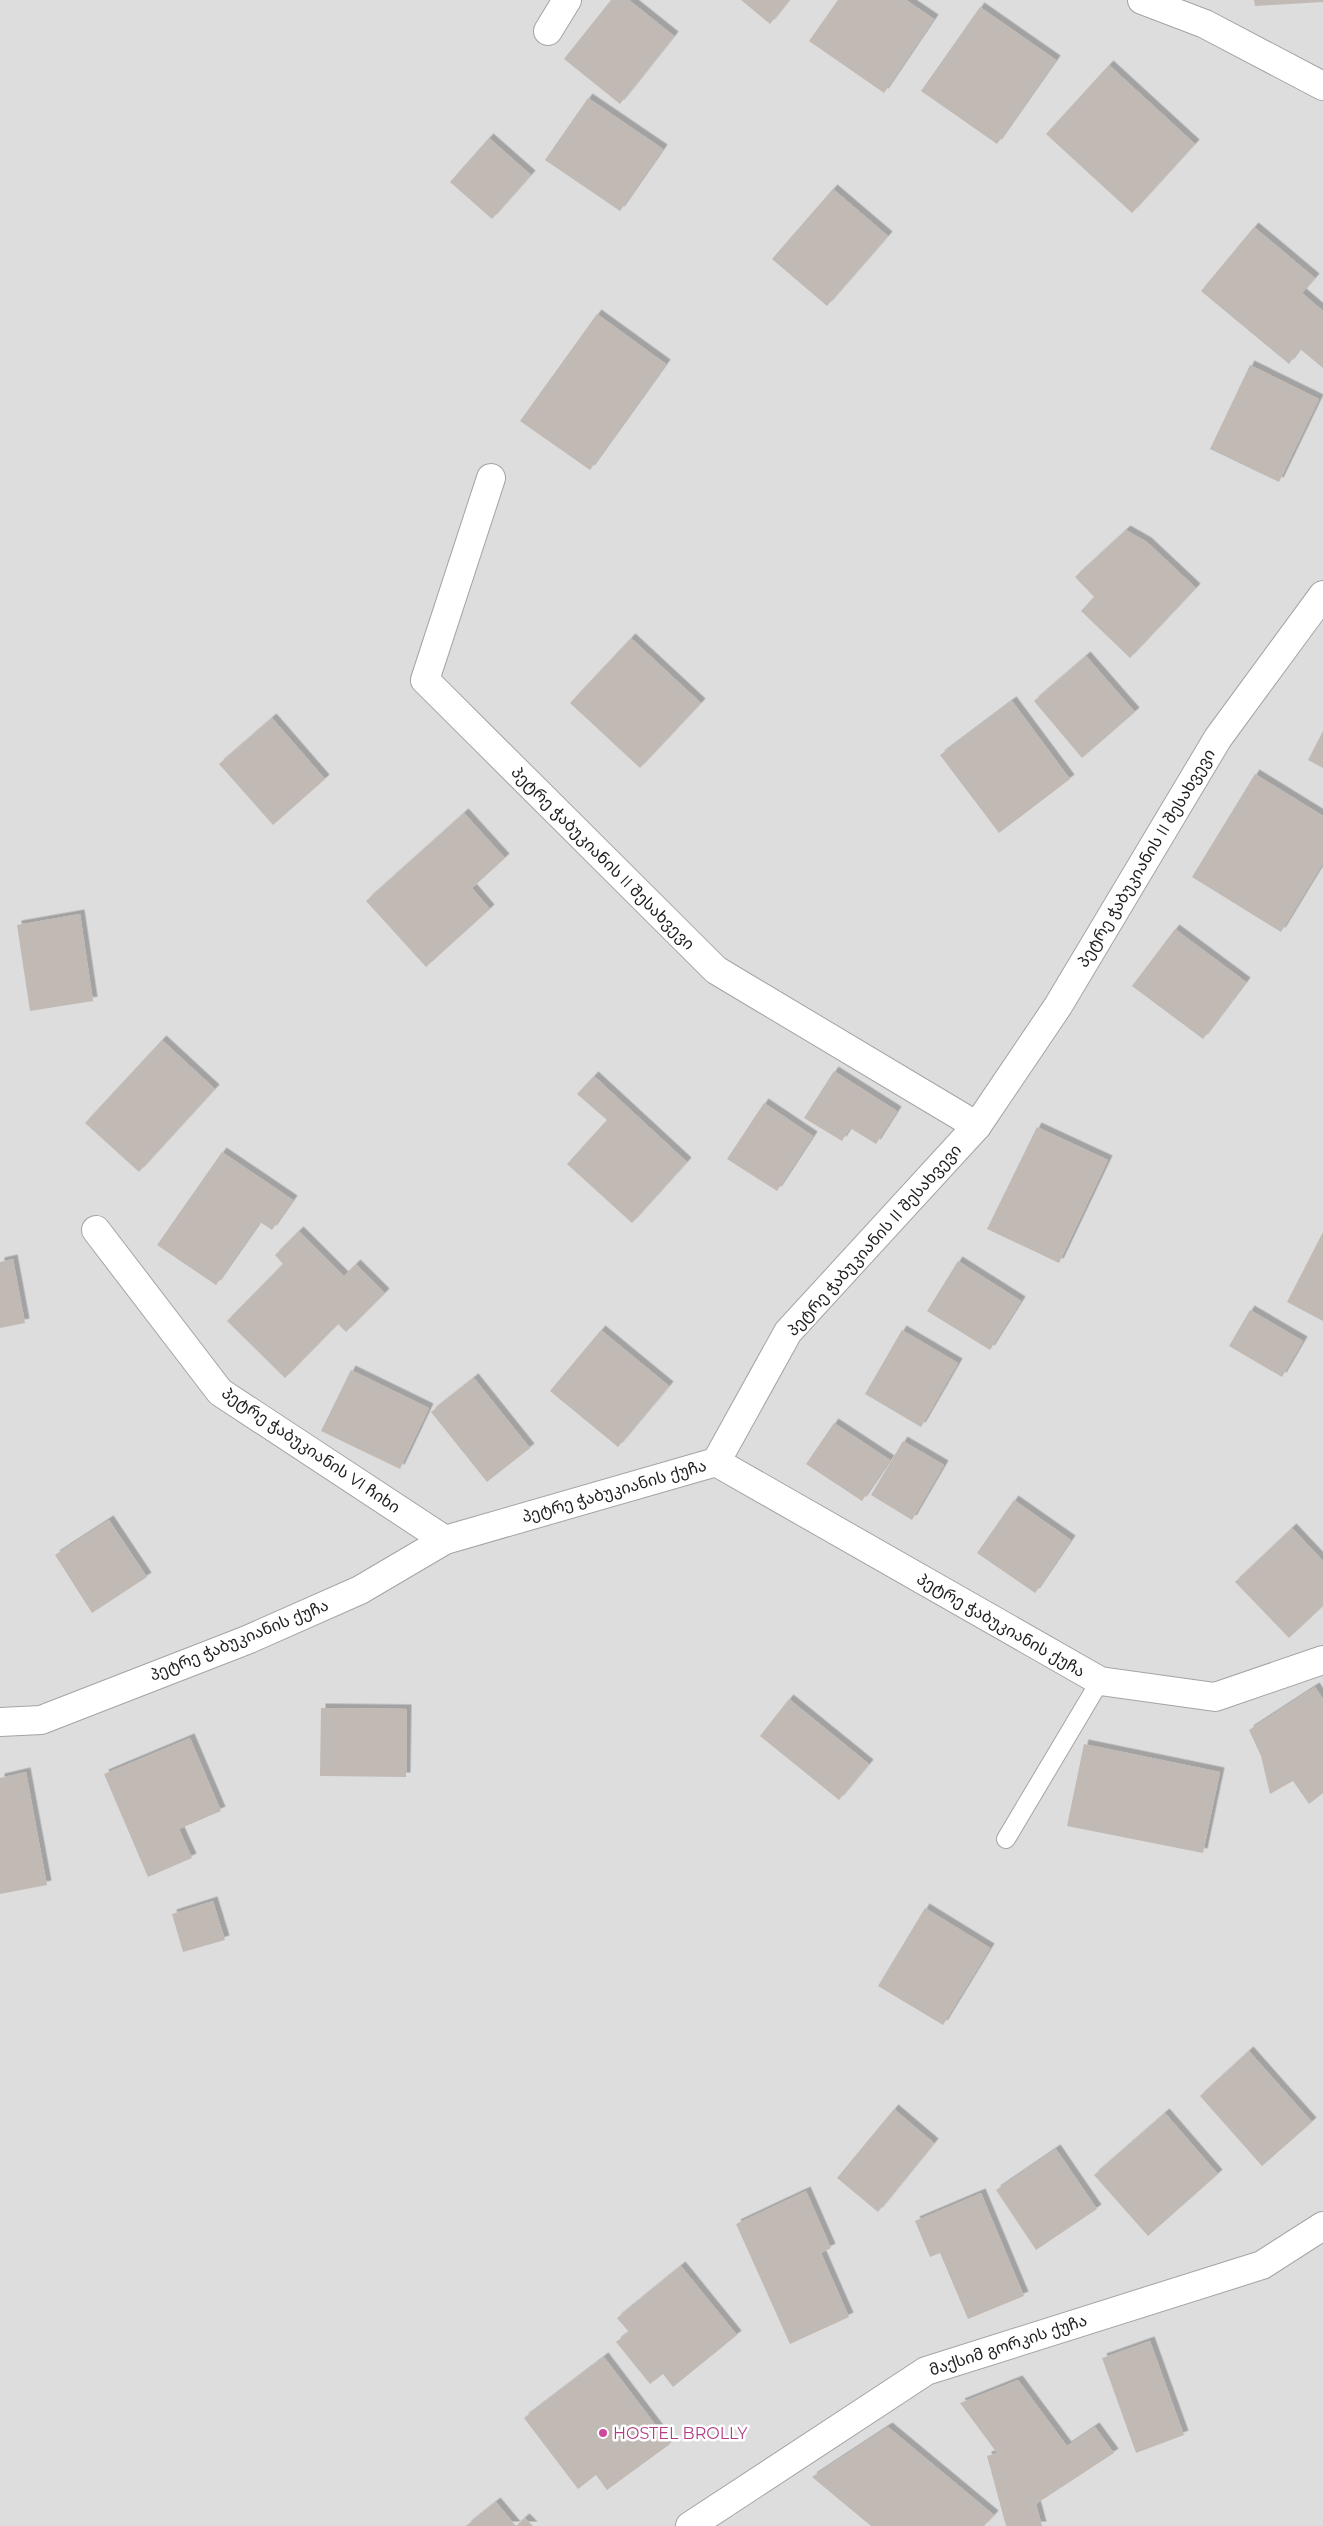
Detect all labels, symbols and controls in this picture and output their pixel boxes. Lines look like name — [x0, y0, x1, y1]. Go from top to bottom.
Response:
street label: პეტრე ჭაბუკიანის II შესახვევი — [1073, 745, 1219, 971]
street label: პეტრე ჭაბუკიანის II შესახვევი — [507, 762, 699, 954]
street label: პეტრე ჭაბუკიანის II შესახვევი — [783, 1140, 965, 1340]
street label: პეტრე ჭაბუკიანის VI ჩიხი — [218, 1383, 404, 1517]
street label: პეტრე ჭაბუკიანის ქუჩა — [520, 1456, 708, 1526]
street label: პეტრე ჭაბუკიანის ქუჩა — [914, 1569, 1088, 1681]
street label: პეტრე ჭაბუკიანის ქუჩა — [147, 1595, 331, 1685]
street label: მაქსიმ გორკის ქუჩა — [927, 2311, 1089, 2379]
place label: HOSTEL BROLLY — [613, 2424, 748, 2443]
marker: HOSTEL BROLLY — [597, 2427, 609, 2439]

